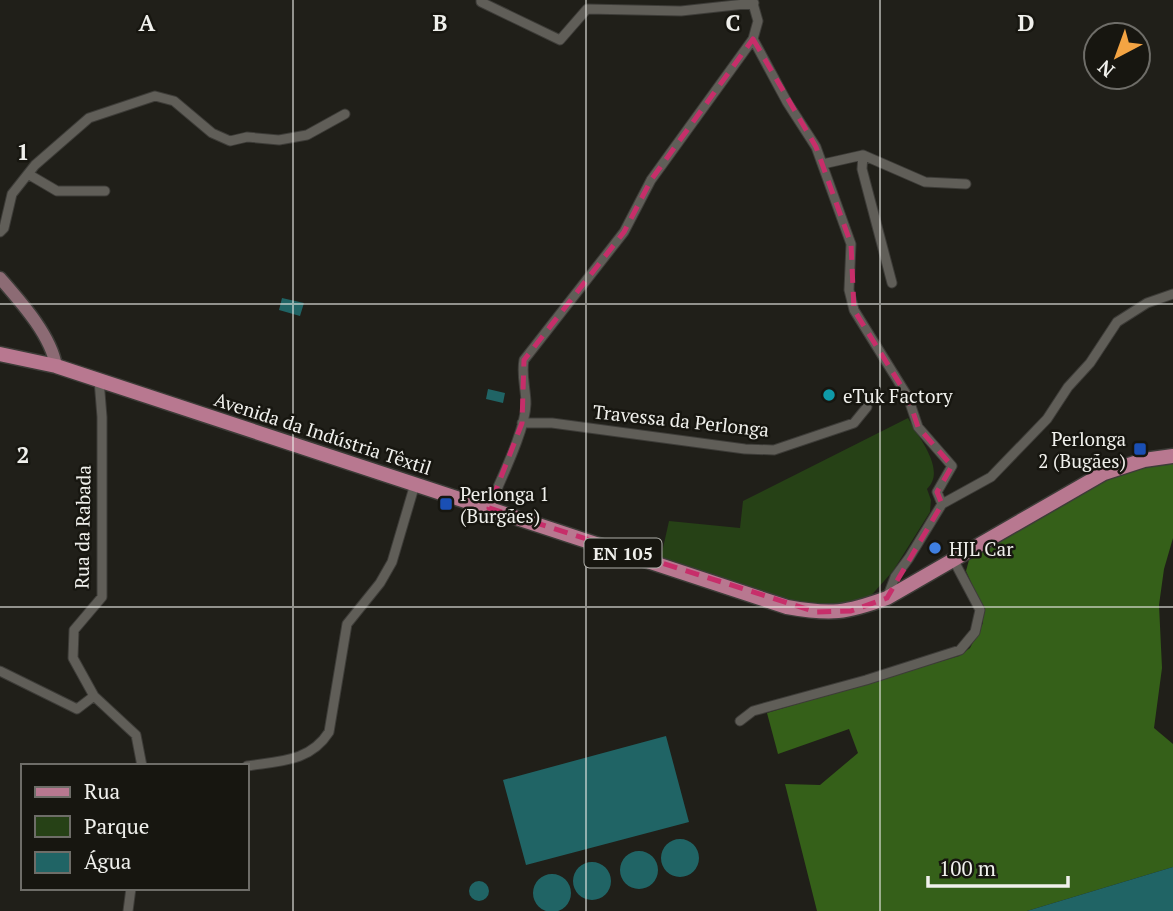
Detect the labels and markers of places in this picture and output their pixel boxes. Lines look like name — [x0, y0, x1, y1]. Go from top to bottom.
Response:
place label: eTuk Factory — [843, 383, 953, 408]
marker: eTuk Factory — [821, 387, 837, 403]
place label: Perlonga 2 (Bugães) — [1038, 426, 1126, 473]
marker: Perlonga 2 (Bugães) — [1132, 441, 1148, 457]
place label: Perlonga 1 (Burgães) — [460, 481, 549, 528]
marker: Perlonga 1 (Burgães) — [438, 496, 454, 512]
place label: HJL Car — [949, 536, 1014, 561]
marker: HJL Car — [927, 540, 943, 556]

